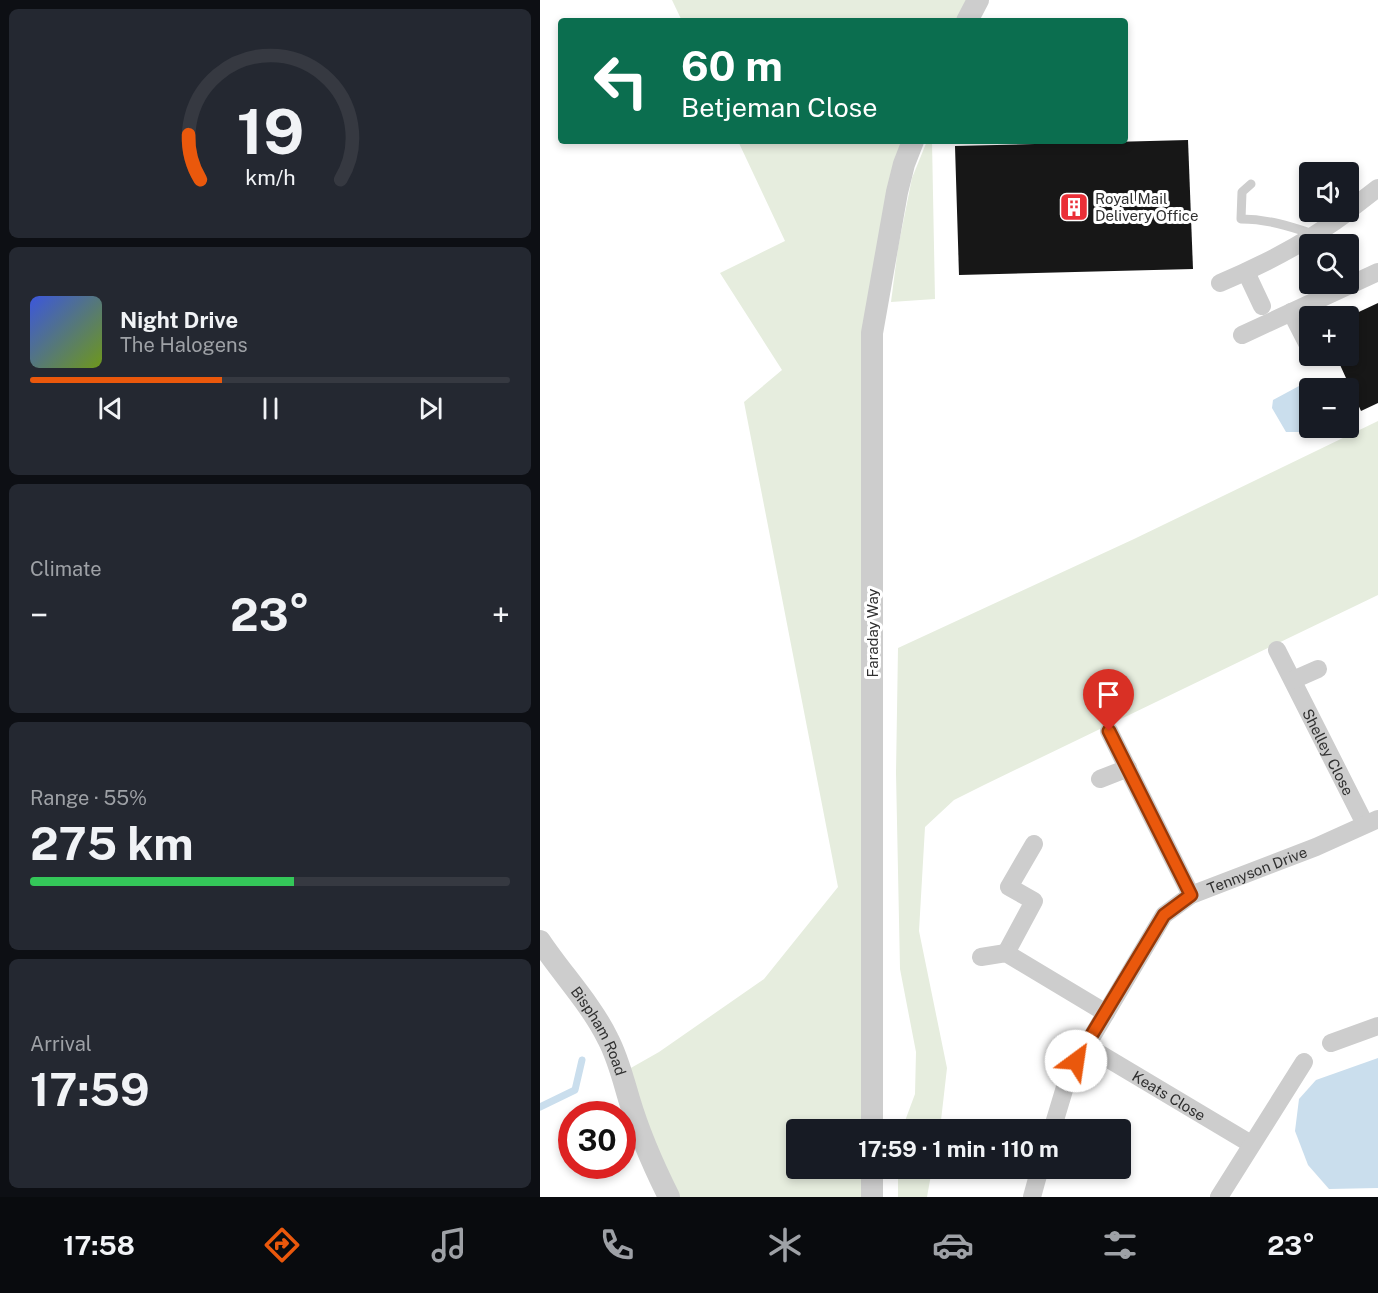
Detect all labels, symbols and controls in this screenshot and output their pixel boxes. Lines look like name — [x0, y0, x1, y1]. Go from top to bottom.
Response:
text: 60 m — [681, 41, 783, 90]
icon: left — [582, 42, 660, 120]
text: Betjeman Close — [681, 91, 878, 123]
text: 19 — [236, 95, 304, 168]
map controls — [1299, 162, 1359, 438]
button: sound — [1299, 162, 1359, 222]
text: km/h — [245, 166, 295, 191]
place label: Royal Mail Delivery Office — [1095, 190, 1198, 224]
building icon: Royal Mail Delivery Office — [1058, 191, 1090, 223]
button: search — [1299, 234, 1359, 294]
button: + — [1299, 306, 1359, 366]
text: Night Drive — [120, 307, 238, 333]
text: The Halogens — [120, 333, 248, 357]
button: − — [1299, 378, 1359, 438]
icon: previous — [94, 392, 127, 425]
icon: pause — [254, 392, 287, 425]
icon: next — [414, 392, 447, 425]
text: Climate — [30, 557, 102, 581]
text: 23° — [230, 588, 310, 641]
street label: Faraday Way — [864, 589, 881, 677]
text: − — [30, 596, 48, 634]
text: + — [492, 596, 510, 634]
pin — [1083, 669, 1134, 731]
icon: arrive — [1092, 678, 1125, 711]
street label: Shelley Close — [1299, 706, 1357, 798]
text: Range · 55% — [30, 786, 147, 810]
text: 275 km — [30, 817, 194, 870]
street label: Tennyson Drive — [1205, 843, 1309, 897]
street label: Bispham Road — [568, 983, 630, 1077]
position arrow — [1044, 1029, 1108, 1093]
text: Arrival — [30, 1032, 92, 1056]
text: 17:59 — [30, 1063, 150, 1116]
street label: Keats Close — [1129, 1067, 1209, 1124]
speed limit sign: 30 — [558, 1101, 636, 1179]
text: 17:59 · 1 min · 110 m — [858, 1136, 1059, 1162]
icon: directions — [261, 1224, 303, 1266]
icon: music — [428, 1224, 470, 1266]
icon: phone — [596, 1224, 638, 1266]
icon: climate — [764, 1224, 806, 1266]
icon: car — [932, 1224, 974, 1266]
icon: filters — [1099, 1224, 1141, 1266]
text: 17:58 — [63, 1229, 135, 1261]
text: 23° — [1267, 1229, 1315, 1261]

